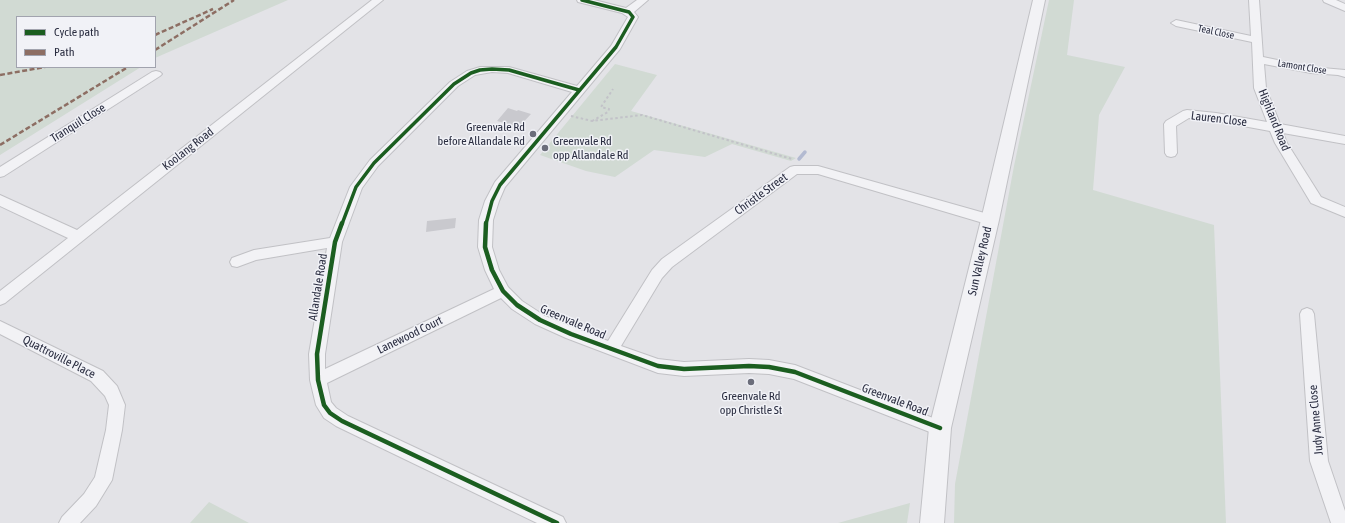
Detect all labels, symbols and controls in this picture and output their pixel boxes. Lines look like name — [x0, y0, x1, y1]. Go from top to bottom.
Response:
legend — [16, 16, 156, 68]
street label: Teal Close — [1197, 22, 1235, 42]
text: Cycle path — [54, 25, 99, 39]
text: Path — [54, 45, 75, 59]
street label: Lamont Close — [1277, 57, 1327, 77]
street label: Highland Road — [1255, 87, 1293, 153]
street label: Tranquil Close — [48, 100, 108, 146]
street label: Lauren Close — [1190, 108, 1248, 130]
place label: Greenvale Rd before Allandale Rd — [438, 120, 525, 148]
street label: Koolang Road — [159, 124, 217, 174]
marker: Greenvale Rd before Allandale Rd — [528, 129, 538, 139]
place label: Greenvale Rd opp Allandale Rd — [553, 134, 628, 162]
marker: Greenvale Rd opp Allandale Rd — [540, 143, 550, 153]
street label: Christle Street — [732, 170, 790, 218]
street label: Sun Valley Road — [965, 225, 995, 297]
street label: Allandale Road — [306, 252, 330, 322]
street label: Greenvale Road — [538, 302, 608, 342]
street label: Lanewood Court — [375, 313, 445, 357]
street label: Quattroville Place — [20, 332, 98, 382]
marker: Greenvale Rd opp Christle St — [746, 377, 756, 387]
street label: Greenvale Road — [860, 381, 930, 419]
street label: Judy Anne Close — [1306, 384, 1326, 456]
place label: Greenvale Rd opp Christle St — [720, 389, 782, 417]

